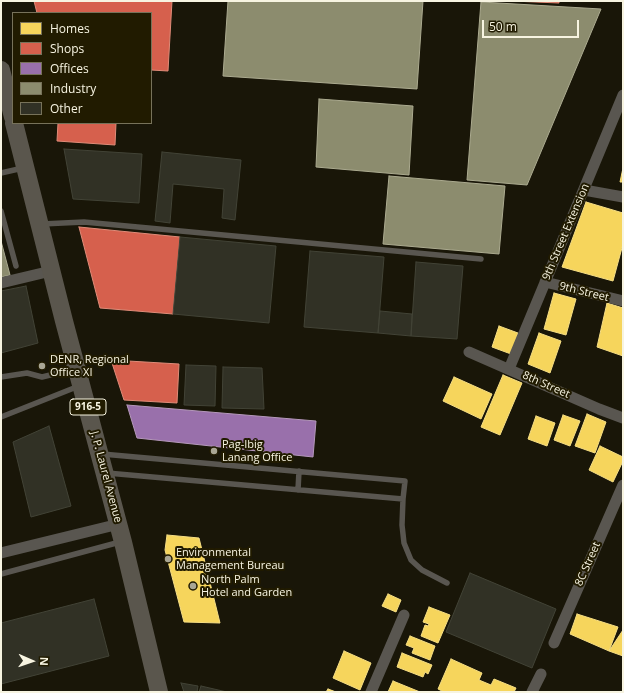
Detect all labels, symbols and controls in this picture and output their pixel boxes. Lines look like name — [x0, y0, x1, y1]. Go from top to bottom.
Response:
legend — [12, 12, 152, 124]
scale bar — [484, 12, 581, 38]
text: 50 m — [489, 18, 517, 35]
text: Homes — [50, 20, 90, 37]
text: Shops — [50, 40, 84, 57]
text: Offices — [50, 60, 89, 77]
text: Industry — [50, 80, 96, 97]
text: Other — [50, 100, 83, 117]
street label: 9th Street Extension — [540, 182, 592, 282]
street label: 9th Street — [558, 279, 610, 305]
place label: DENR, Regional Office XI — [50, 353, 129, 379]
marker: DENR, Regional Office XI — [37, 361, 47, 371]
street label: 8th Street — [520, 369, 572, 401]
road number: 916-5 — [70, 399, 106, 415]
street label: J. P. Laurel Avenue — [87, 430, 125, 524]
place label: Pag-Ibig Lanang Office — [222, 438, 292, 464]
marker: Pag-Ibig Lanang Office — [209, 446, 219, 456]
street label: 8C Street — [572, 540, 604, 588]
place label: Environmental Management Bureau — [176, 546, 284, 572]
marker: Environmental Management Bureau — [163, 554, 173, 564]
place label: North Palm Hotel and Garden — [201, 573, 292, 599]
marker: North Palm Hotel and Garden — [188, 581, 198, 591]
north arrow — [12, 641, 52, 681]
text: N — [37, 657, 52, 666]

